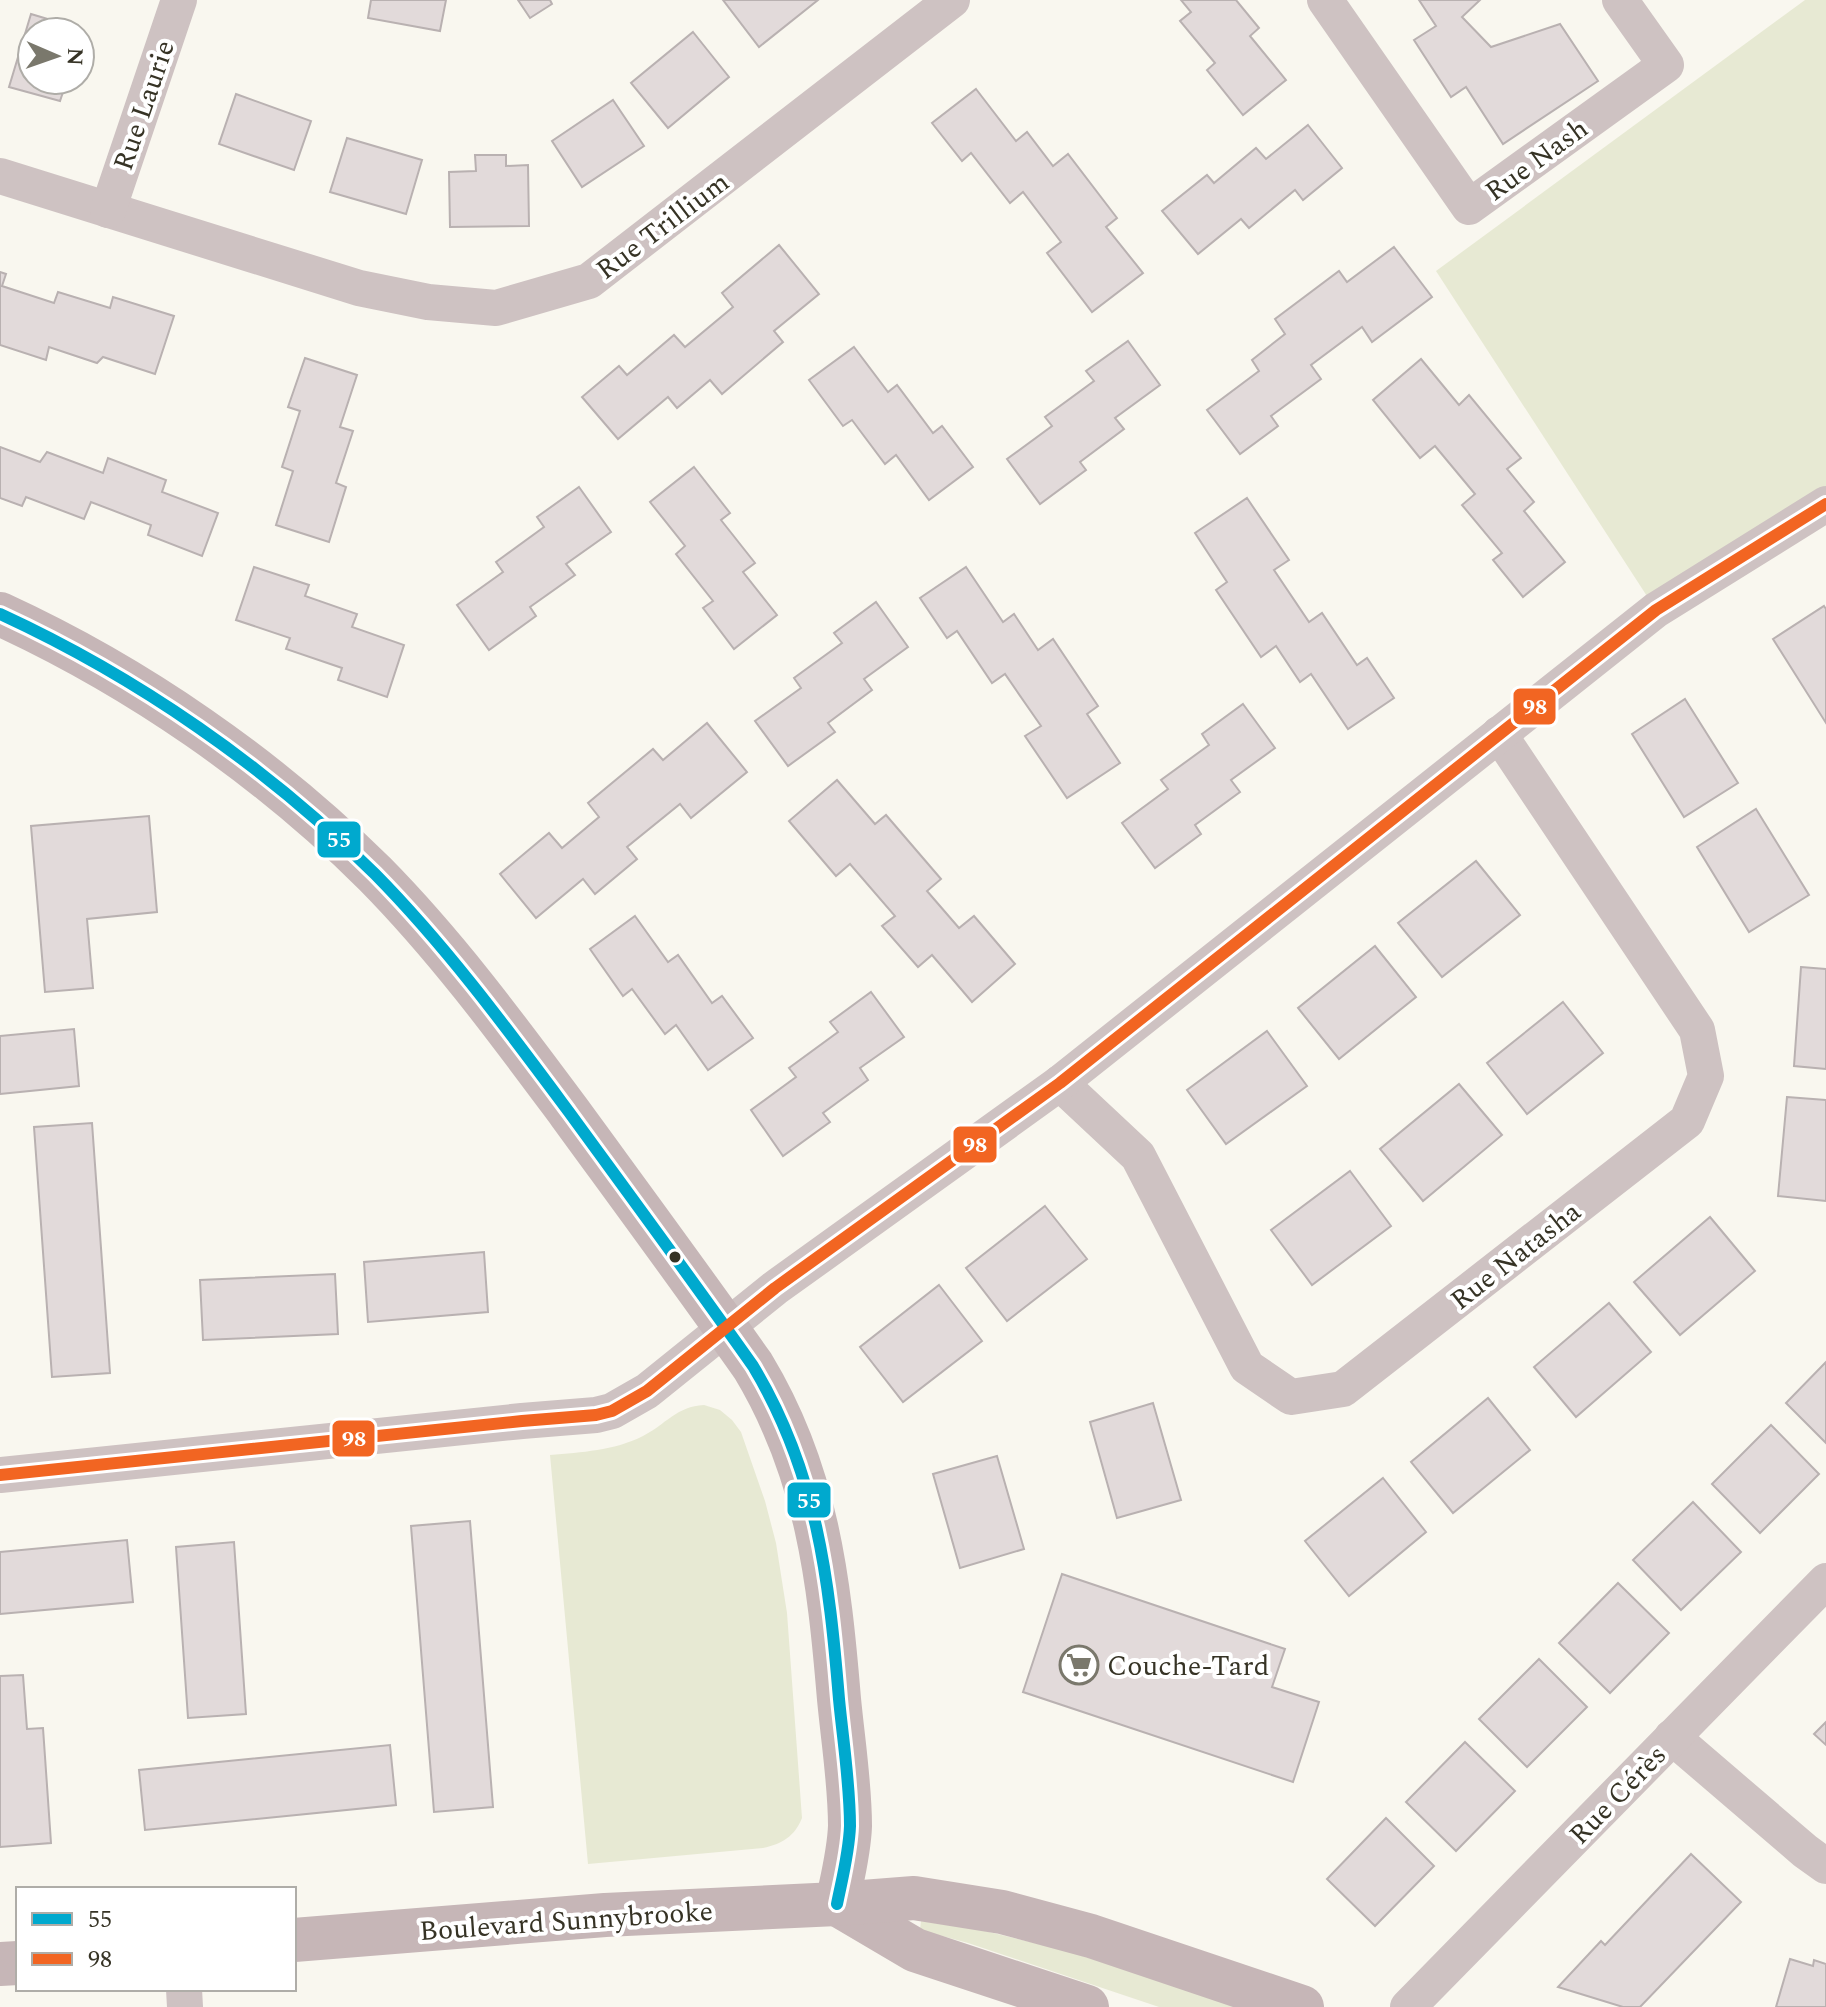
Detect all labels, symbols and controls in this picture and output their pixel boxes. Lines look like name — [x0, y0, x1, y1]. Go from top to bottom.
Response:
north arrow — [16, 16, 96, 96]
street label: Rue Laurie — [102, 35, 187, 176]
text: N — [58, 47, 91, 66]
street label: Rue Nash — [1476, 108, 1598, 213]
street label: Rue Trillium — [587, 162, 739, 291]
line badge: 98 — [1512, 687, 1557, 726]
text: 98 — [1523, 691, 1547, 724]
line badge: 55 — [316, 820, 362, 859]
text: 55 — [327, 824, 351, 857]
line badge: 98 — [952, 1125, 998, 1164]
text: 98 — [963, 1129, 987, 1162]
street label: Rue Natasha — [1441, 1191, 1591, 1321]
unlabelled marker — [667, 1249, 683, 1265]
line badge: 98 — [331, 1419, 376, 1458]
text: 98 — [342, 1423, 366, 1456]
line badge: 55 — [786, 1481, 832, 1519]
text: 55 — [797, 1485, 821, 1518]
supermarket icon: Couche-Tard — [1058, 1644, 1100, 1686]
place label: Couche-Tard — [1107, 1645, 1269, 1688]
street label: Rue Cérès — [1559, 1735, 1677, 1855]
legend — [16, 1887, 296, 1991]
street label: Boulevard Sunnybrooke — [418, 1890, 714, 1953]
text: 55 — [88, 1902, 112, 1938]
text: 98 — [88, 1942, 112, 1978]

